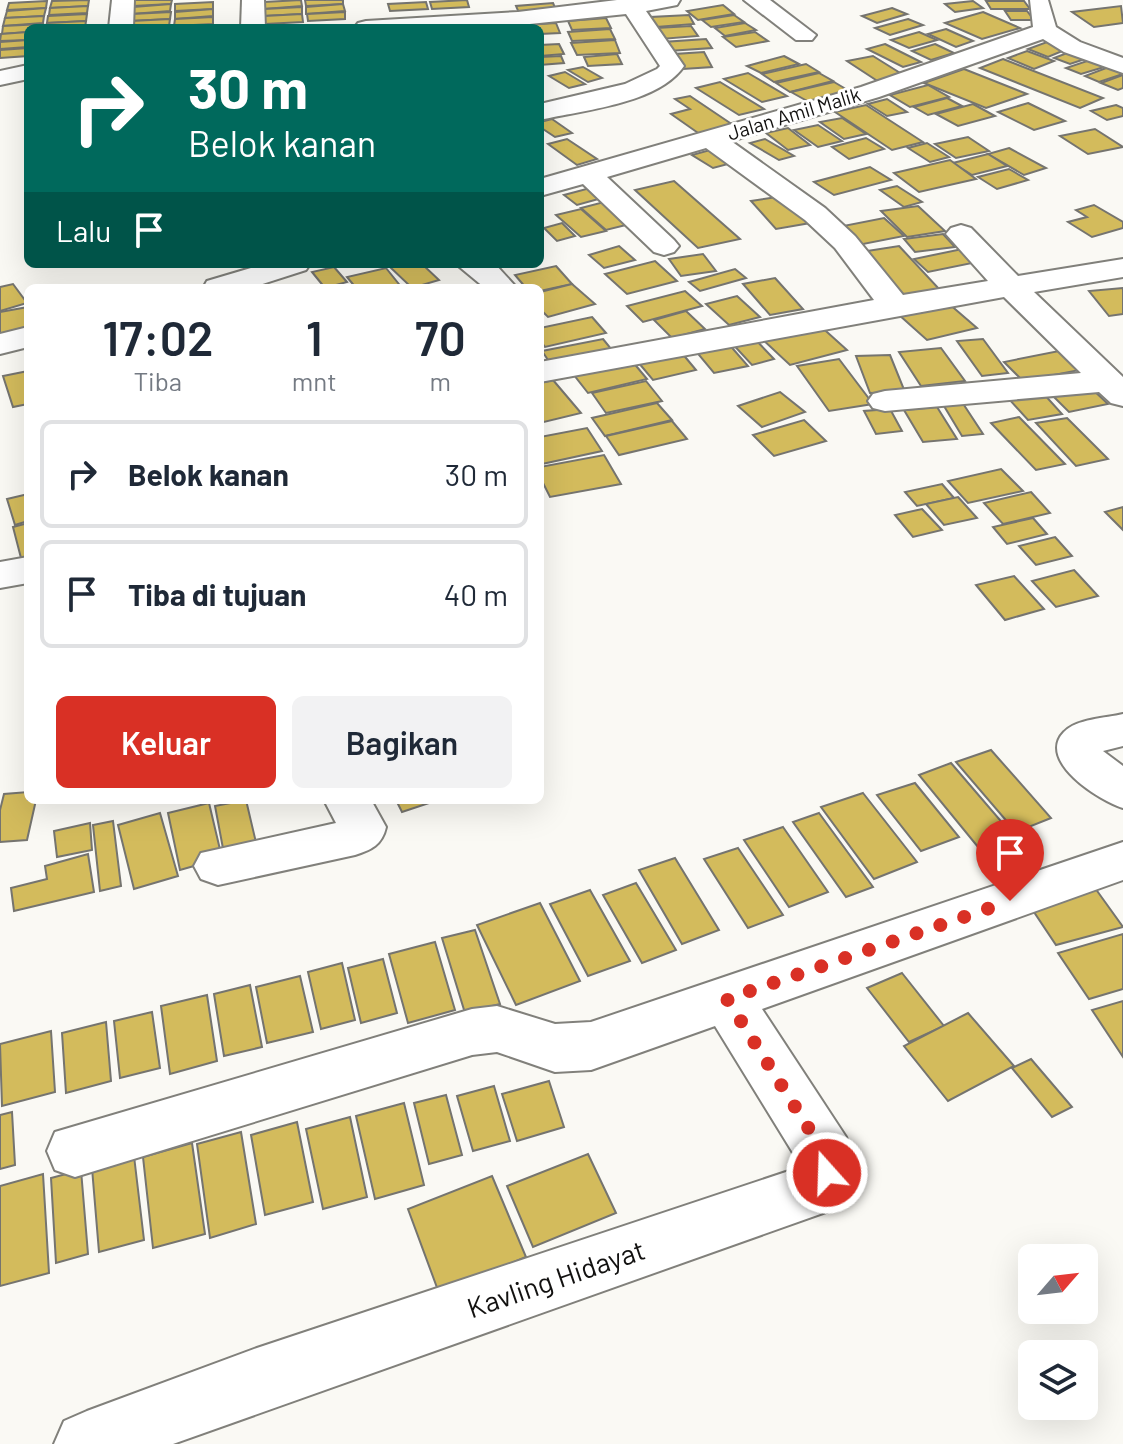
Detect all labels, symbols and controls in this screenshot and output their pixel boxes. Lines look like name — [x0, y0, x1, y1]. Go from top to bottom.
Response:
text: 30 m — [188, 53, 308, 120]
icon: right — [56, 56, 160, 160]
street label: Jalan Amil Malik — [724, 81, 863, 145]
text: Belok kanan — [188, 121, 376, 164]
icon: arrive — [127, 208, 171, 252]
text: Lalu — [56, 212, 111, 248]
text: 17:02 — [102, 308, 213, 366]
text: 1 — [306, 308, 323, 366]
text: 70 — [415, 308, 466, 366]
text: Tiba — [134, 365, 182, 396]
text: mnt — [292, 365, 337, 396]
text: m — [430, 365, 451, 396]
icon: right — [60, 452, 104, 496]
text: Belok kanan — [128, 456, 289, 492]
text: 30 m — [445, 456, 508, 492]
icon: arrive — [60, 572, 104, 616]
text: Tiba di tujuan — [128, 576, 306, 612]
text: 40 m — [444, 576, 508, 612]
button: Keluar — [56, 696, 276, 788]
button: Bagikan — [292, 696, 512, 788]
pin — [976, 819, 1044, 901]
icon: arrive — [988, 831, 1032, 875]
position arrow — [785, 1131, 869, 1215]
street label: Kavling Hidayat — [462, 1232, 649, 1324]
north arrow — [1018, 1244, 1098, 1324]
map controls — [1018, 1244, 1098, 1420]
button: layers — [1018, 1340, 1098, 1420]

